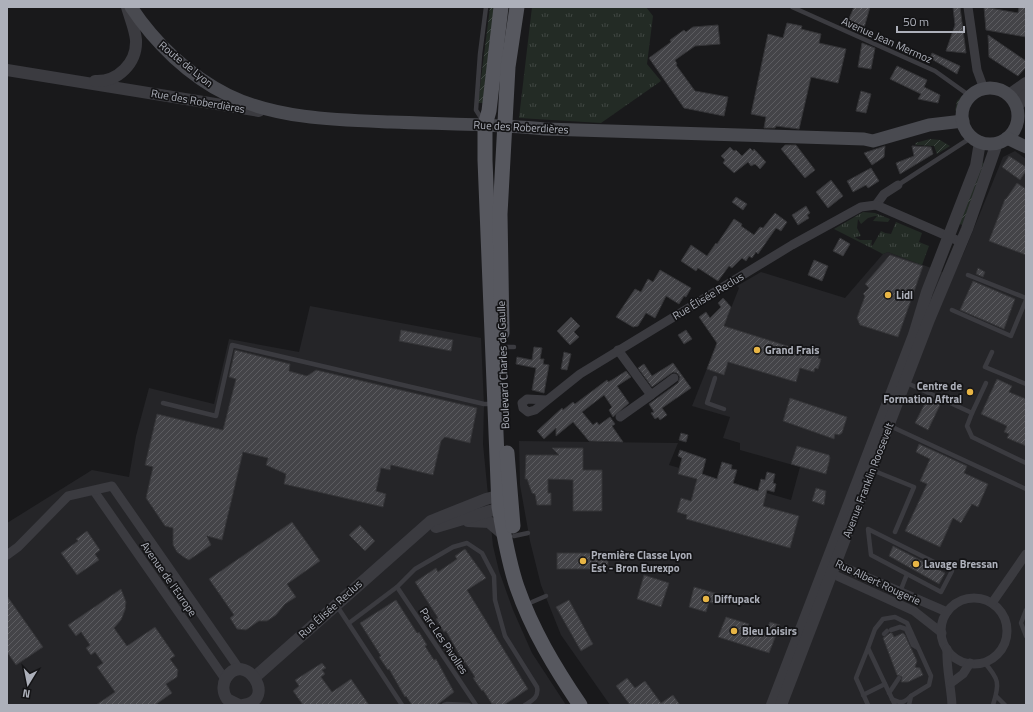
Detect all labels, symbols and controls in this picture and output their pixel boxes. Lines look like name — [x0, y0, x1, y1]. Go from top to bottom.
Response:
scale bar — [897, 8, 964, 34]
text: 50 m — [903, 12, 929, 31]
street label: Avenue Jean Mermoz — [839, 13, 935, 67]
street label: Route de Lyon — [155, 37, 217, 91]
street label: Rue des Roberdières — [150, 85, 246, 117]
street label: Rue des Roberdières — [473, 117, 569, 137]
street label: Rue Élisée Reclus — [669, 268, 747, 324]
place label: Lidl — [896, 287, 913, 303]
marker: Lidl — [883, 290, 893, 300]
street label: Boulevard Charles de Gaulle — [493, 300, 513, 429]
place label: Grand Frais — [765, 342, 819, 358]
marker: Grand Frais — [752, 345, 762, 355]
place label: Centre de Formation Aftral — [883, 378, 962, 407]
marker: Centre de Formation Aftral — [965, 387, 975, 397]
street label: Avenue Franklin Roosevelt — [839, 420, 897, 540]
street label: Avenue de l'Europe — [137, 538, 201, 620]
place label: Première Classe Lyon Est - Bron Eurexpo — [591, 547, 692, 576]
street label: Rue Albert Rougerie — [833, 555, 924, 609]
marker: Première Classe Lyon Est - Bron Eurexpo — [578, 556, 588, 566]
place label: Lavage Bressan — [924, 556, 998, 572]
marker: Lavage Bressan — [911, 559, 921, 569]
street label: Rue Élisée Reclus — [295, 576, 365, 642]
place label: Diffupack — [714, 591, 760, 607]
marker: Diffupack — [701, 594, 711, 604]
street label: Parc Les Pivolles — [416, 605, 472, 677]
place label: Bleu Loisirs — [742, 623, 797, 639]
marker: Bleu Loisirs — [729, 626, 739, 636]
north arrow — [8, 664, 48, 704]
text: N — [21, 685, 31, 702]

